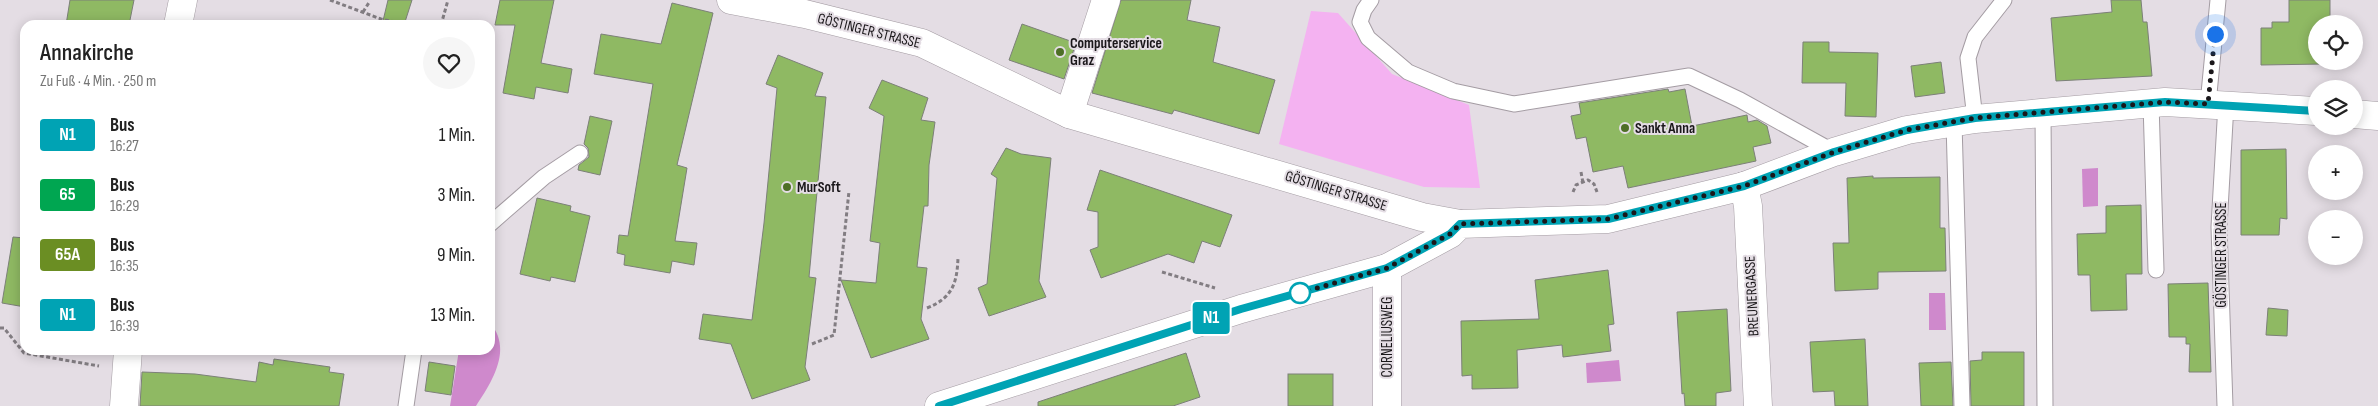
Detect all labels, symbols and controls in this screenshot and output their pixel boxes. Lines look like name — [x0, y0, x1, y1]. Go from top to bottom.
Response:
street label: GÖSTINGER STRASSE — [816, 9, 922, 53]
map controls — [2308, 15, 2363, 265]
button: locate — [2308, 15, 2363, 70]
your location — [2203, 22, 2228, 47]
place label: Computerservice Graz — [1070, 34, 1162, 70]
button: heart — [423, 37, 475, 89]
text: Annakirche — [40, 38, 134, 67]
marker: Computerservice Graz — [1054, 46, 1066, 58]
text: Zu Fuß · 4 Min. · 250 m — [40, 72, 156, 91]
button: layers — [2308, 80, 2363, 135]
text: Bus — [110, 114, 135, 137]
place label: Sankt Anna — [1635, 119, 1695, 138]
marker: Sankt Anna — [1619, 122, 1631, 134]
text: N1 — [59, 124, 76, 145]
text: 1 Min. — [439, 124, 475, 147]
text: 16:27 — [110, 137, 139, 156]
button: + — [2308, 145, 2363, 200]
street label: GÖSTINGER STRASSE — [1283, 167, 1389, 215]
text: Bus — [110, 174, 135, 197]
place label: MurSoft — [797, 178, 841, 197]
marker: MurSoft — [781, 181, 793, 193]
text: 65 — [59, 184, 76, 205]
text: 3 Min. — [437, 184, 475, 207]
text: 16:29 — [110, 197, 139, 216]
street label: GÖSTINGER STRASSE — [2212, 202, 2231, 308]
button: − — [2308, 210, 2363, 265]
text: Bus — [110, 234, 135, 257]
text: 65A — [55, 244, 80, 265]
text: 9 Min. — [437, 244, 475, 267]
street label: BREUNERGASSE — [1740, 255, 1764, 337]
text: 16:35 — [110, 257, 139, 276]
unlabelled marker — [1289, 282, 1311, 304]
text: Bus — [110, 294, 135, 317]
street label: CORNELIUSWEG — [1378, 296, 1397, 378]
line badge: N1 — [1188, 302, 1234, 334]
text: N1 — [59, 304, 76, 325]
text: 13 Min. — [431, 304, 475, 327]
text: N1 — [1203, 307, 1219, 328]
text: 16:39 — [110, 317, 139, 336]

